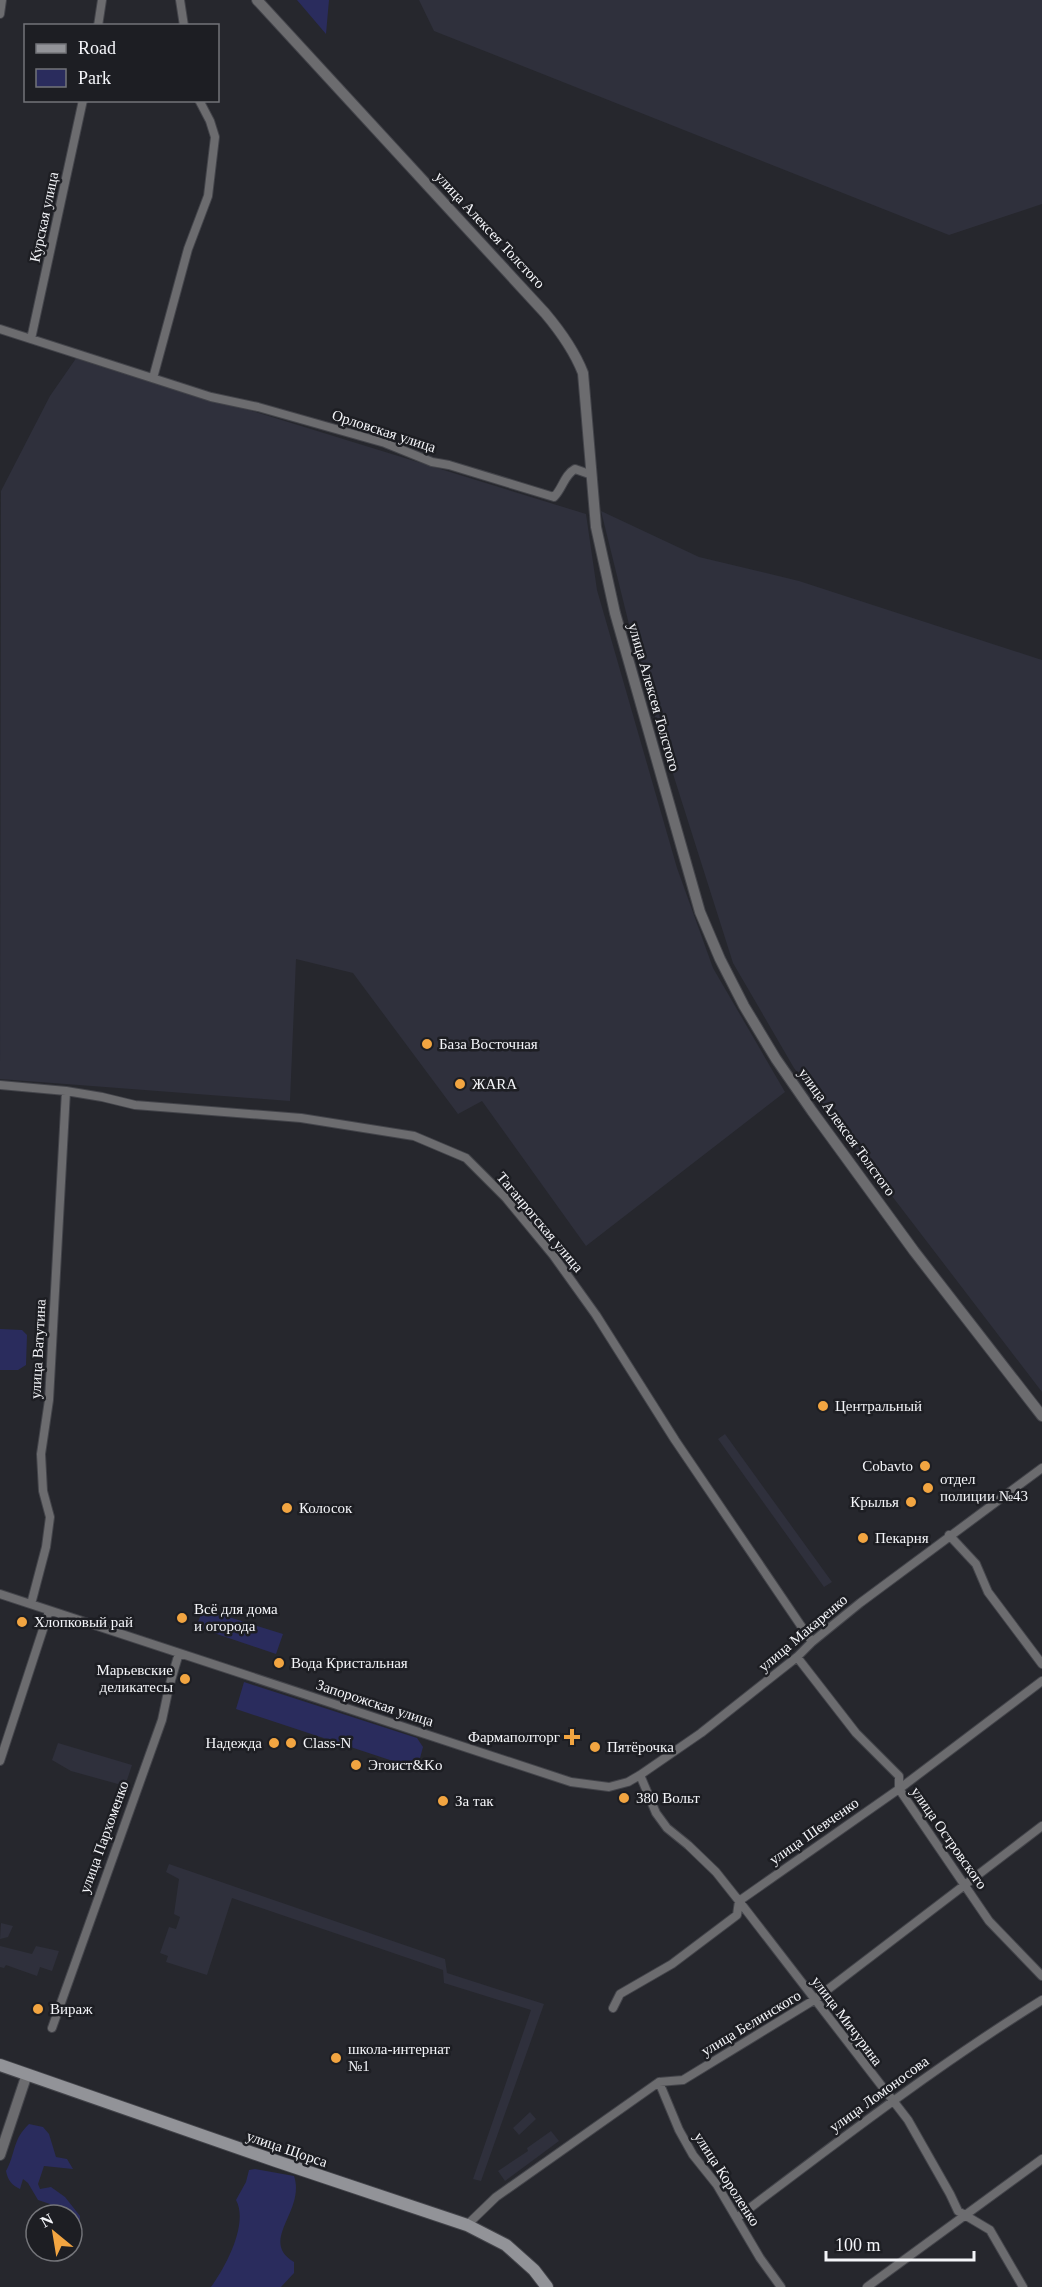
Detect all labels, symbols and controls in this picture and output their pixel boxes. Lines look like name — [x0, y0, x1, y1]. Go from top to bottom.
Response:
legend — [24, 24, 219, 102]
text: Road — [78, 38, 116, 58]
text: Park — [78, 68, 111, 88]
street label: улица Алексея Толстого — [432, 168, 548, 292]
street label: Курская улица — [27, 170, 61, 264]
street label: Орловская улица — [330, 407, 438, 455]
street label: улица Алексея Толстого — [625, 621, 683, 773]
place label: База Восточная — [439, 1036, 538, 1052]
marker: База Восточная — [420, 1037, 434, 1051]
street label: улица Алексея Толстого — [795, 1065, 899, 1199]
place label: ЖАRА — [472, 1076, 517, 1092]
marker: ЖАRА — [453, 1077, 467, 1091]
street label: Таганрогская улица — [494, 1169, 587, 1275]
street label: улица Ватутина — [27, 1298, 49, 1399]
place label: Центральный — [835, 1398, 922, 1414]
marker: Центральный — [816, 1399, 830, 1413]
place label: Cobavto — [862, 1458, 913, 1474]
marker: Cobavto — [918, 1459, 932, 1473]
place label: отдел полиции №43 — [940, 1471, 1028, 1504]
marker: отдел полиции №43 — [921, 1481, 935, 1495]
place label: Крылья — [850, 1494, 899, 1510]
marker: Крылья — [904, 1495, 918, 1509]
place label: Колосок — [299, 1500, 353, 1516]
marker: Колосок — [280, 1501, 294, 1515]
place label: Пекарня — [875, 1530, 929, 1546]
marker: Пекарня — [856, 1531, 870, 1545]
street label: улица Макаренко — [755, 1591, 851, 1675]
place label: Всё для дома и огорода — [194, 1601, 278, 1634]
marker: Всё для дома и огорода — [175, 1611, 189, 1625]
place label: Хлопковый рай — [34, 1614, 133, 1630]
marker: Хлопковый рай — [15, 1615, 29, 1629]
place label: Вода Кристальная — [291, 1655, 408, 1671]
marker: Вода Кристальная — [272, 1656, 286, 1670]
place label: Марьевские деликатесы — [96, 1662, 173, 1695]
marker: Марьевские деликатесы — [178, 1672, 192, 1686]
street label: Запорожская улица — [314, 1676, 436, 1730]
place label: Фармаполторг — [468, 1729, 560, 1745]
marker: Фармаполторг — [565, 1730, 579, 1744]
place label: Надежда — [206, 1735, 262, 1751]
place label: Class-N — [303, 1735, 352, 1751]
marker: Надежда — [267, 1736, 281, 1750]
marker: Class-N — [284, 1736, 298, 1750]
place label: Пятёрочка — [607, 1739, 674, 1755]
marker: Пятёрочка — [588, 1740, 602, 1754]
place label: Эгоист&Kо — [368, 1757, 442, 1773]
marker: Эгоист&Kо — [349, 1758, 363, 1772]
street label: улица Пархоменко — [76, 1779, 132, 1895]
street label: улица Островского — [908, 1784, 990, 1892]
place label: 380 Вольт — [636, 1790, 700, 1806]
marker: 380 Вольт — [617, 1791, 631, 1805]
place label: За так — [455, 1793, 494, 1809]
marker: За так — [436, 1794, 450, 1808]
street label: улица Шевченко — [766, 1794, 862, 1868]
street label: улица Мичурина — [808, 1973, 886, 2069]
street label: улица Белинского — [698, 1987, 804, 2059]
place label: Вираж — [50, 2001, 93, 2017]
marker: Вираж — [31, 2002, 45, 2016]
place label: школа-интернат №1 — [348, 2041, 451, 2074]
marker: школа-интернат №1 — [329, 2051, 343, 2065]
street label: улица Ломоносова — [826, 2053, 932, 2135]
street label: улица Щорса — [244, 2128, 330, 2170]
street label: улица Короленко — [691, 2129, 763, 2229]
north arrow — [24, 2203, 84, 2263]
text: N — [37, 2210, 56, 2231]
scale bar — [826, 2224, 974, 2262]
text: 100 m — [835, 2235, 881, 2255]

